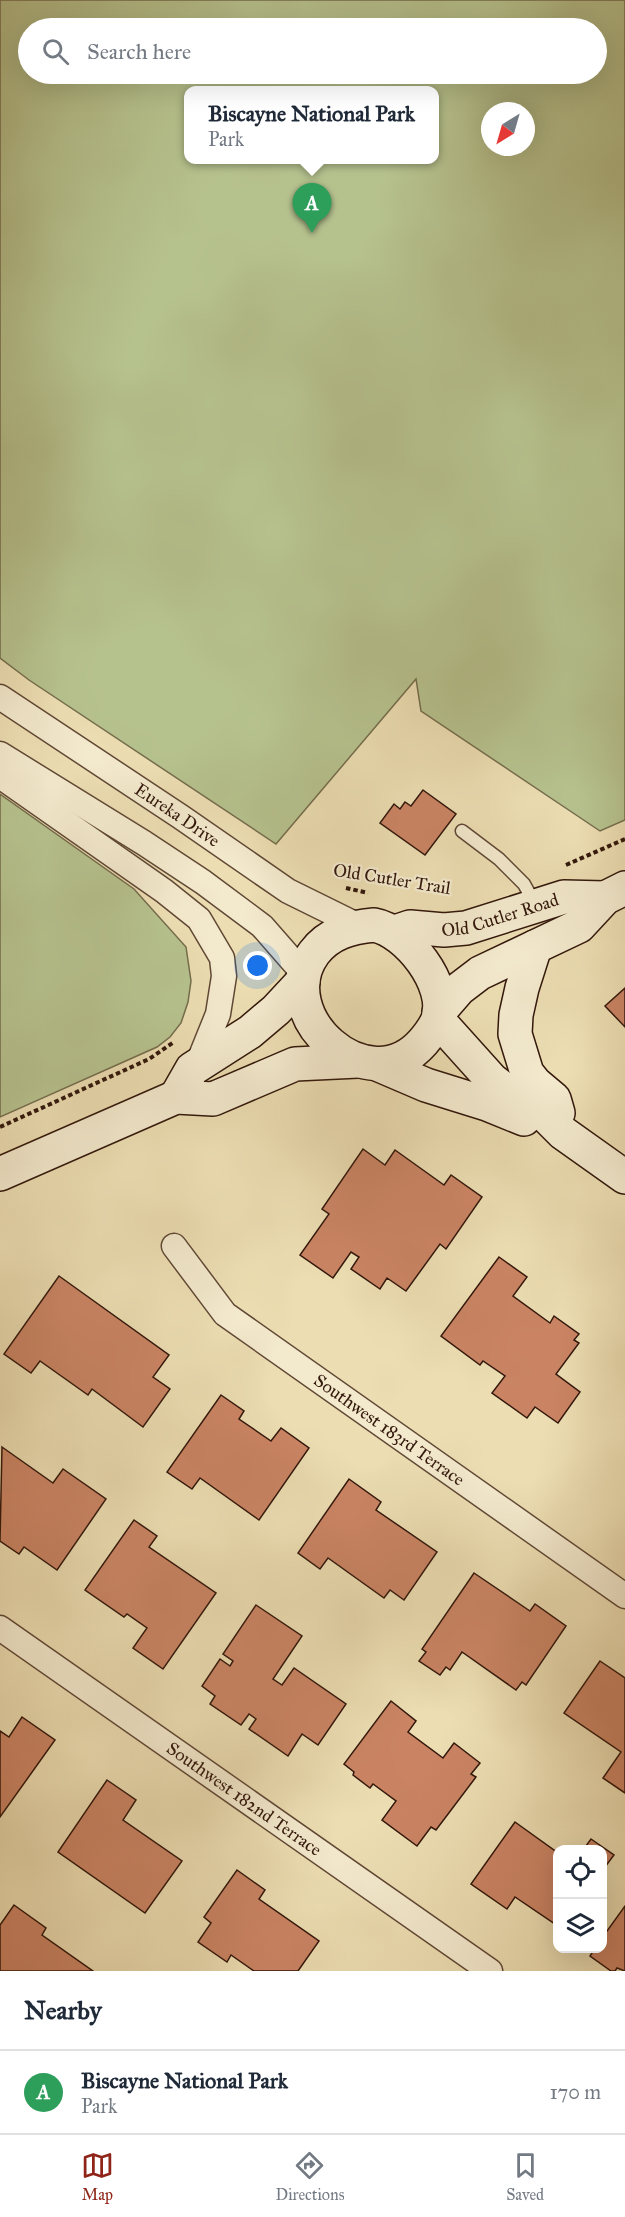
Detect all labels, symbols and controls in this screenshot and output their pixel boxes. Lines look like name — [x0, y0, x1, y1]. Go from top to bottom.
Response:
search box — [18, 18, 607, 84]
icon: search — [39, 35, 72, 68]
text: Search here — [87, 38, 191, 65]
popup — [184, 86, 439, 164]
text: Biscayne National Park — [208, 100, 415, 127]
north arrow — [481, 102, 535, 156]
text: Park — [208, 127, 244, 151]
pin: A — [292, 184, 332, 233]
street label: Eureka Drive — [131, 778, 224, 852]
street label: Old Cutler Trail — [332, 859, 452, 899]
street label: Old Cutler Road — [441, 888, 561, 941]
your location — [243, 951, 272, 980]
street label: Southwest 183rd Terrace — [310, 1369, 469, 1491]
street label: Southwest 182nd Terrace — [162, 1737, 326, 1861]
map controls — [553, 1845, 607, 1953]
button: locate — [553, 1845, 607, 1899]
button: layers — [553, 1899, 607, 1953]
text: Nearby — [24, 1994, 102, 2026]
text: Biscayne National Park — [81, 2067, 288, 2094]
text: A — [37, 2080, 50, 2104]
text: 170 m — [550, 2080, 601, 2104]
text: Park — [81, 2094, 117, 2118]
tab: Map — [81, 2149, 114, 2204]
tab: Directions — [276, 2149, 344, 2204]
tab: Saved — [506, 2149, 544, 2204]

